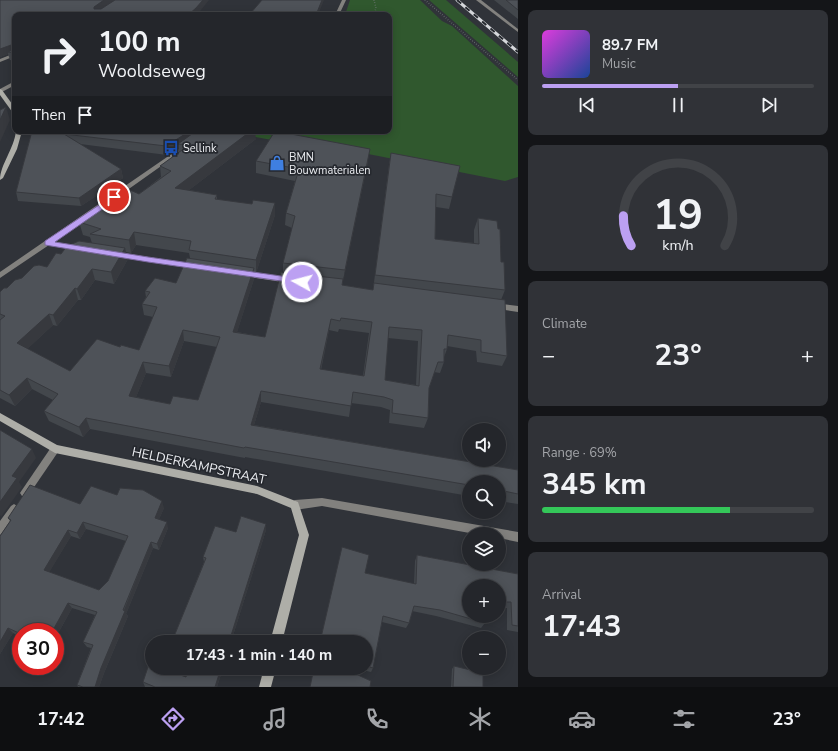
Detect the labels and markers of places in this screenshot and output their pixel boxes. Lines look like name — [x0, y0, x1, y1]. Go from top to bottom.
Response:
bus stop icon: Sellink — [162, 139, 180, 157]
place label: Sellink — [183, 141, 217, 156]
place label: BMN Bouwmaterialen — [289, 150, 371, 178]
shop icon: BMN Bouwmaterialen — [268, 154, 286, 172]
pin — [97, 180, 131, 214]

